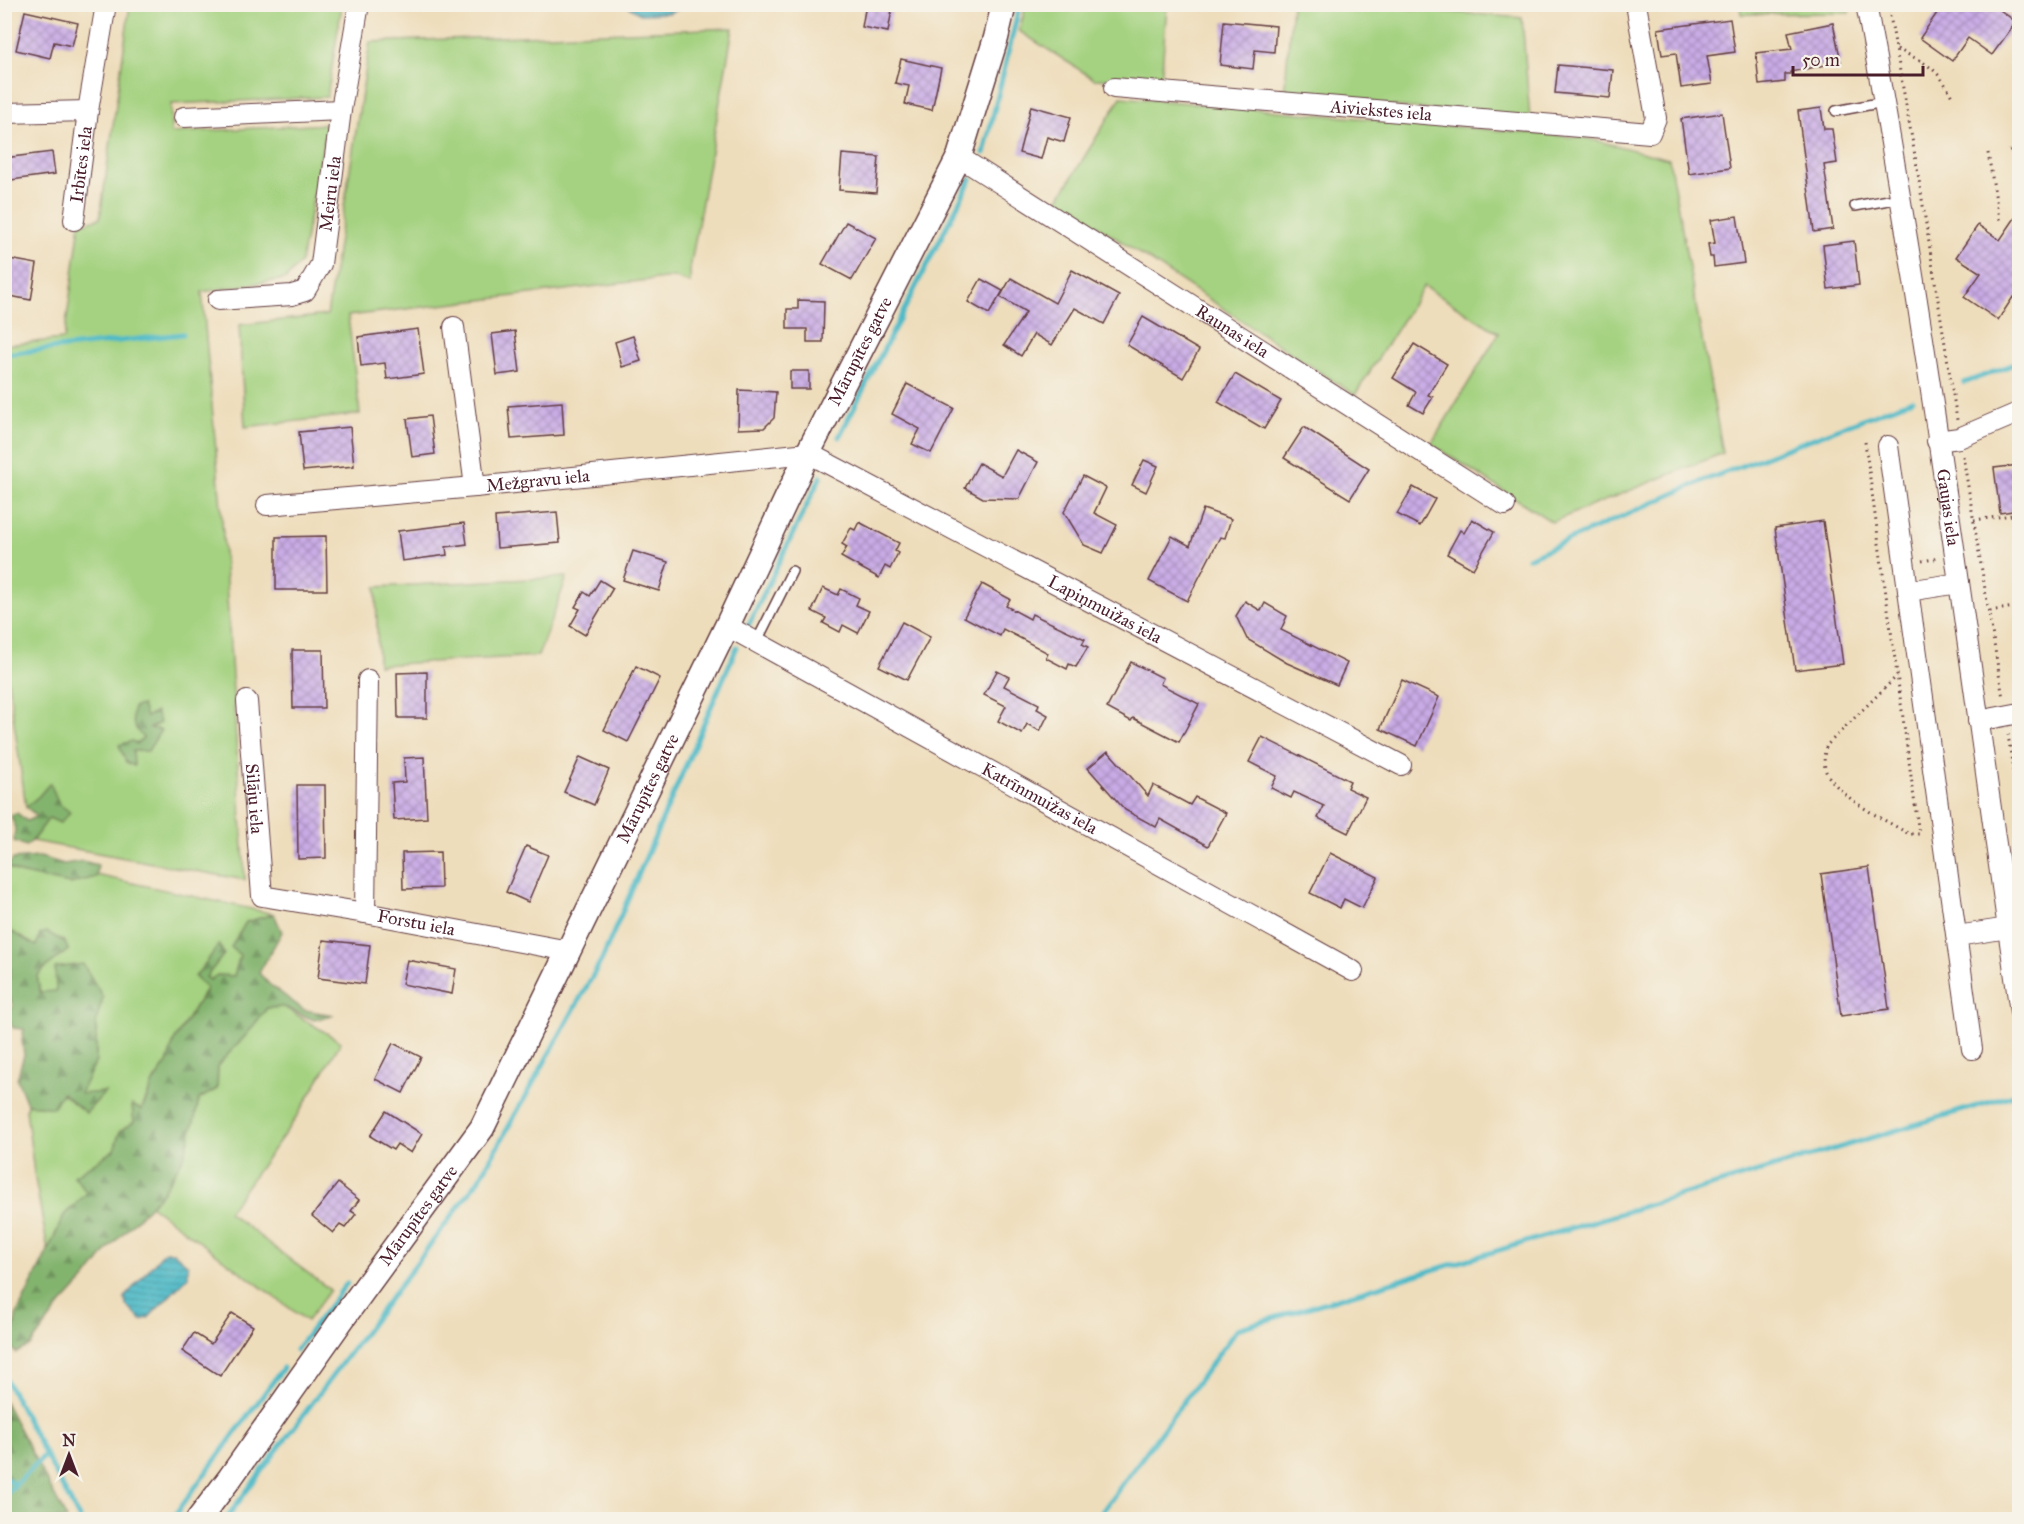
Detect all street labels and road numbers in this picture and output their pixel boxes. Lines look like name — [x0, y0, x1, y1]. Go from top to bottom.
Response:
street label: Aiviekstes iela — [1328, 95, 1433, 126]
street label: Irbītes iela — [65, 124, 97, 204]
street label: Meiru iela — [314, 154, 346, 233]
street label: Mārupītes gatve — [823, 293, 897, 409]
street label: Raunas iela — [1191, 300, 1273, 363]
street label: Mežgravu iela — [485, 464, 591, 497]
street label: Gaujas iela — [1932, 467, 1965, 548]
street label: Lapiņmuižas iela — [1044, 570, 1166, 648]
street label: Mārupītes gatve — [612, 730, 684, 847]
street label: Katrīnmuižas iela — [978, 758, 1102, 839]
street label: Silāju iela — [241, 763, 268, 835]
street label: Forstu iela — [376, 905, 457, 941]
street label: Mārupītes gatve — [374, 1161, 462, 1270]

